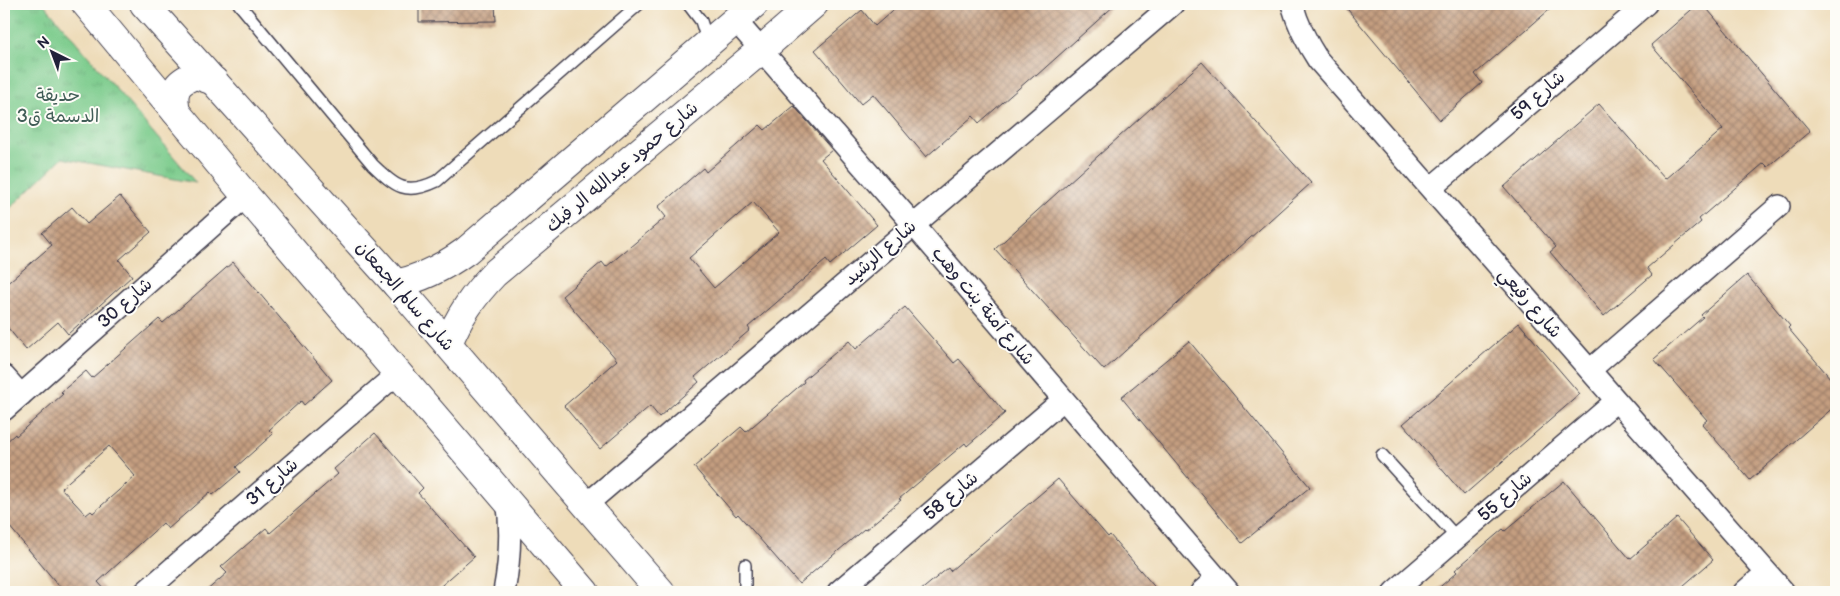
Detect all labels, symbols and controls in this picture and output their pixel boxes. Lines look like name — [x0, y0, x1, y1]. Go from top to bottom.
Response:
north arrow — [28, 28, 78, 78]
text: N — [34, 33, 53, 53]
street label: شارع 59 — [1507, 67, 1570, 126]
park label: حديقة الدسمة ق3 — [17, 85, 99, 127]
street label: شارع حمود عبدالله الر فبك — [542, 97, 703, 238]
street label: شارع الرشيد — [840, 216, 921, 291]
street label: شارع سالم الجمعان — [349, 237, 458, 357]
street label: شارع آمنة بنت وهب — [927, 243, 1039, 370]
street label: شارع رفيعي — [1490, 264, 1566, 345]
street label: شارع 30 — [93, 274, 157, 333]
street label: شارع 31 — [242, 454, 303, 511]
street label: شارع 58 — [919, 467, 983, 526]
street label: شارع 55 — [1474, 468, 1537, 527]

